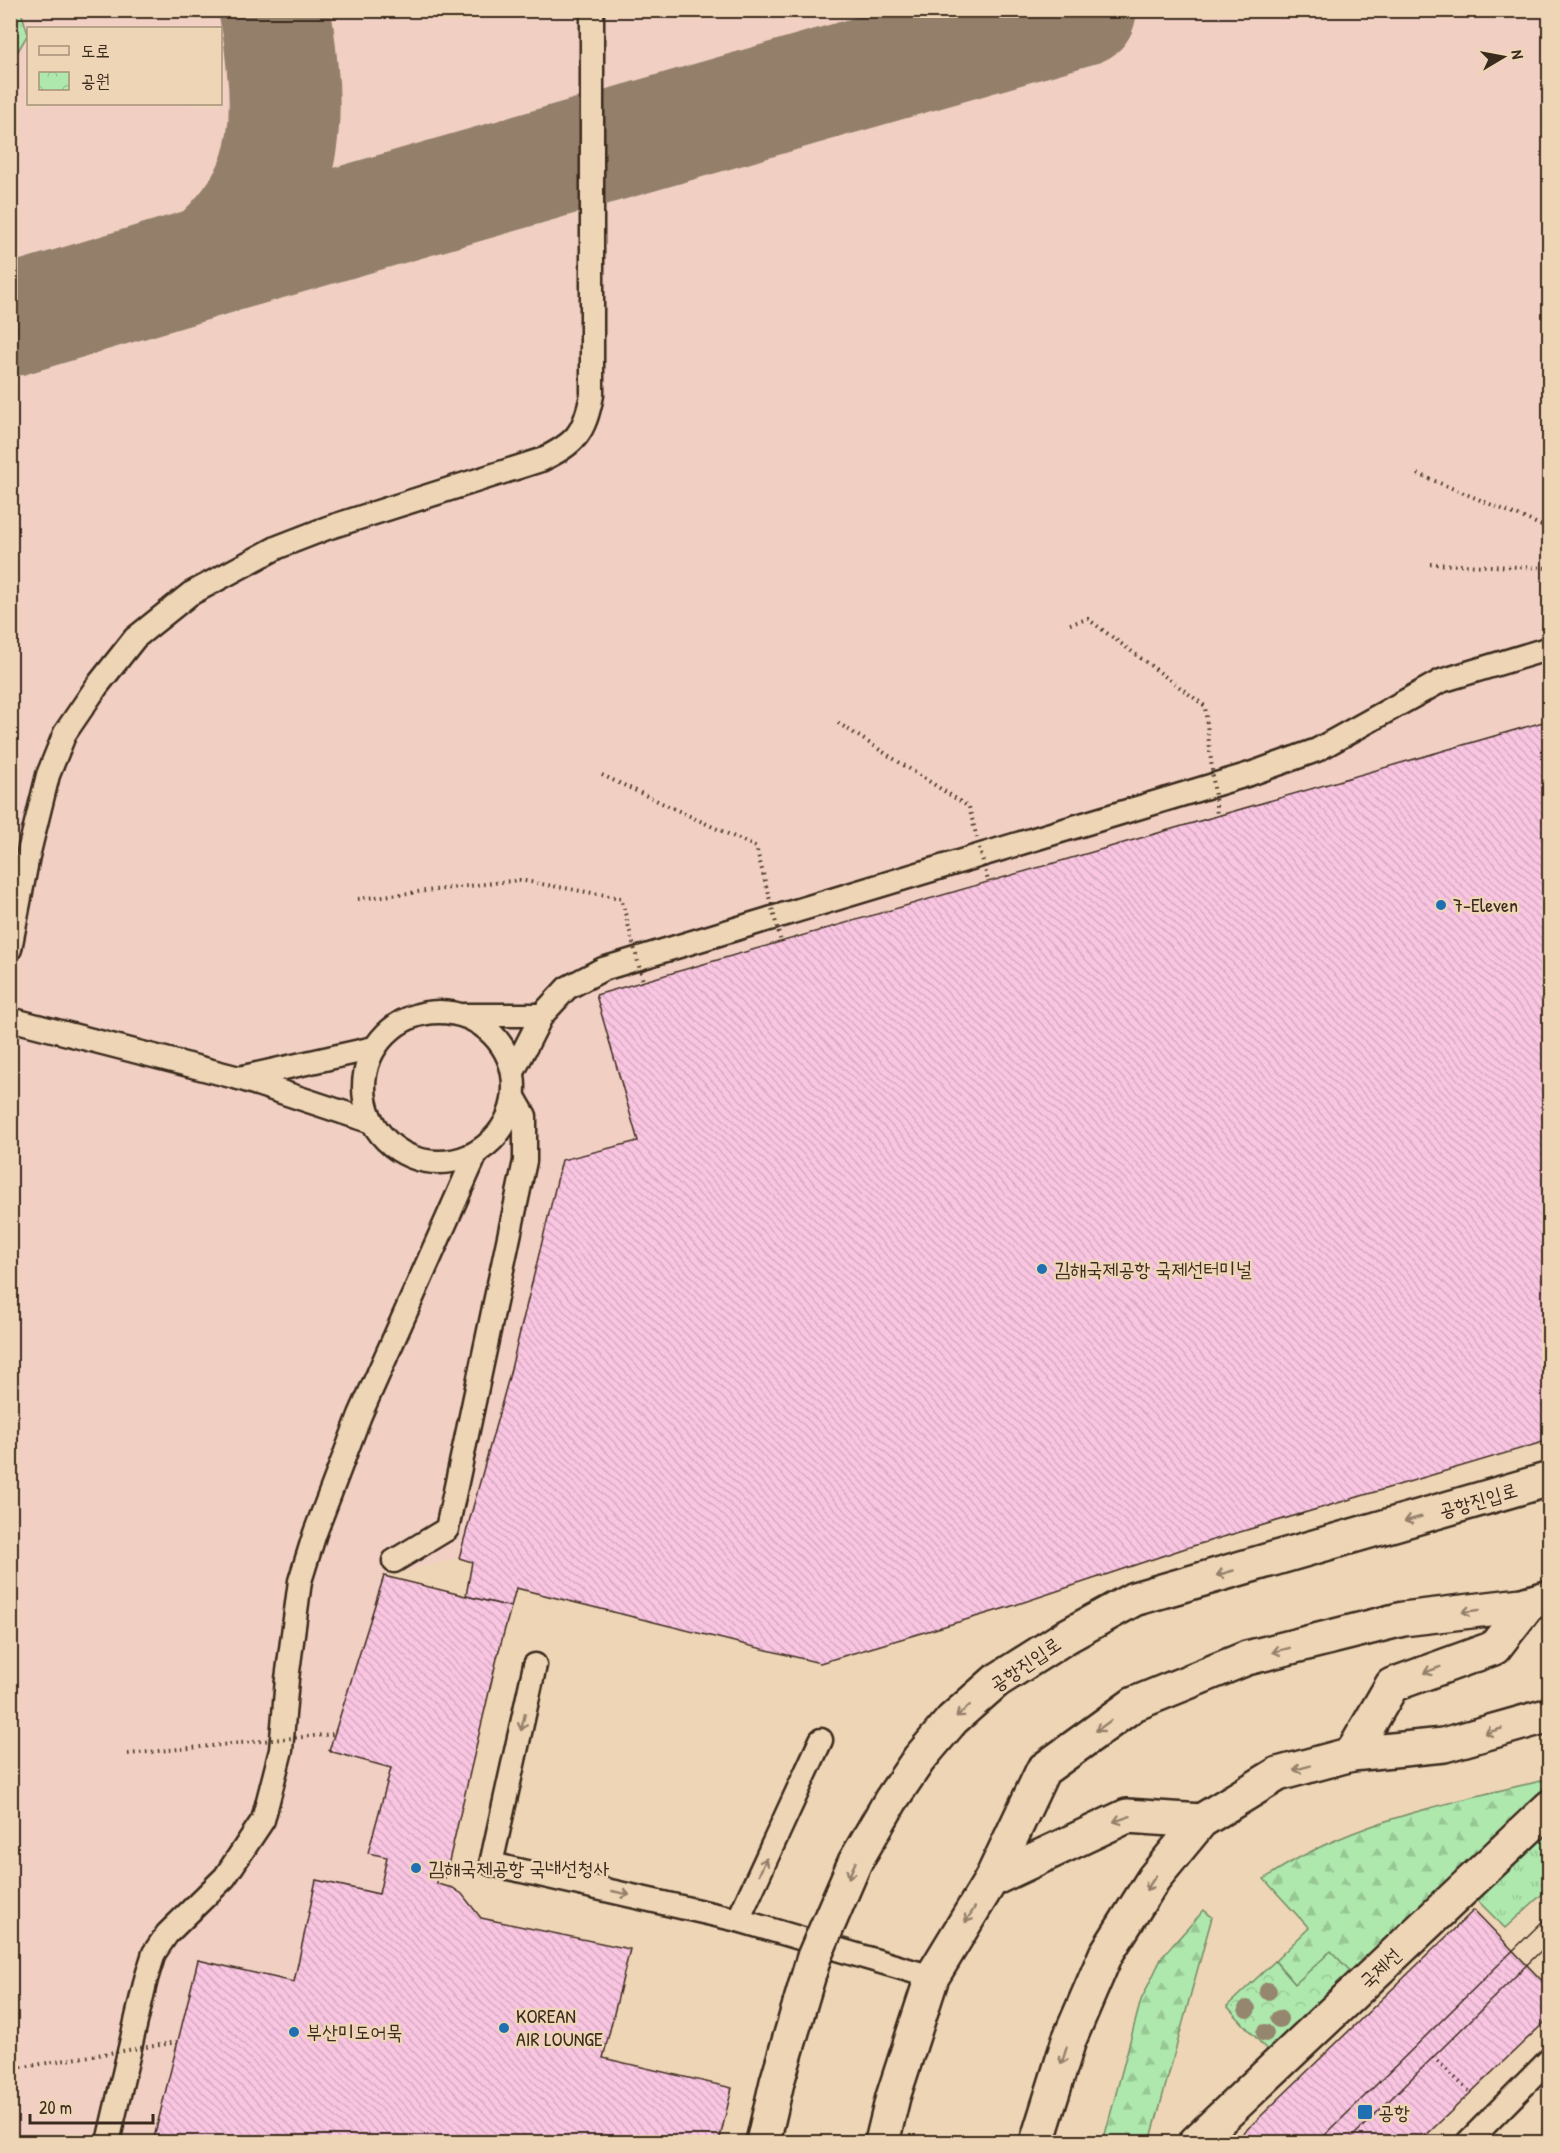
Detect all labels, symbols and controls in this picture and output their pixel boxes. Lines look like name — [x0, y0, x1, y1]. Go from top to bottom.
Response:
legend — [27, 27, 222, 105]
north arrow — [1473, 27, 1533, 87]
text: 도로 — [81, 38, 110, 63]
text: N — [1506, 48, 1529, 61]
text: 공원 — [81, 68, 110, 93]
place label: 7-Eleven — [1453, 891, 1518, 918]
marker: 7-Eleven — [1434, 898, 1448, 912]
place label: 김해국제공항 국제선터미널 — [1054, 1255, 1252, 1282]
marker: 김해국제공항 국제선터미널 — [1035, 1262, 1049, 1276]
street label: 공항진입로 — [1435, 1475, 1520, 1524]
one-way arrow — [1404, 1514, 1423, 1525]
one-way arrow — [1216, 1568, 1235, 1579]
one-way arrow — [1462, 1606, 1482, 1617]
street label: 공항진입로 — [984, 1630, 1066, 1697]
one-way arrow — [1272, 1644, 1291, 1656]
one-way arrow — [1424, 1665, 1442, 1676]
one-way arrow — [956, 1704, 971, 1718]
one-way arrow — [516, 1712, 528, 1731]
one-way arrow — [1095, 1720, 1111, 1732]
one-way arrow — [1484, 1726, 1503, 1737]
one-way arrow — [1293, 1762, 1312, 1774]
one-way arrow — [1113, 1814, 1132, 1825]
place label: 김해국제공항 국내선청사 — [428, 1854, 610, 1881]
one-way arrow — [757, 1858, 769, 1876]
one-way arrow — [846, 1860, 857, 1878]
marker: 김해국제공항 국내선청사 — [409, 1861, 423, 1875]
one-way arrow — [1145, 1874, 1157, 1890]
one-way arrow — [611, 1888, 631, 1899]
one-way arrow — [963, 1906, 975, 1923]
street label: 국제선 — [1353, 1941, 1406, 1994]
place label: KOREAN AIR LOUNGE — [516, 2002, 603, 2052]
place label: 부산미도어묵 — [306, 2018, 403, 2045]
marker: KOREAN AIR LOUNGE — [497, 2021, 511, 2035]
marker: 부산미도어묵 — [287, 2025, 301, 2039]
one-way arrow — [1058, 2046, 1069, 2065]
scale bar — [30, 2087, 153, 2125]
text: 20 m — [39, 2095, 72, 2120]
place label: 공항 — [1378, 2098, 1410, 2125]
marker: 공항 — [1356, 2103, 1374, 2121]

